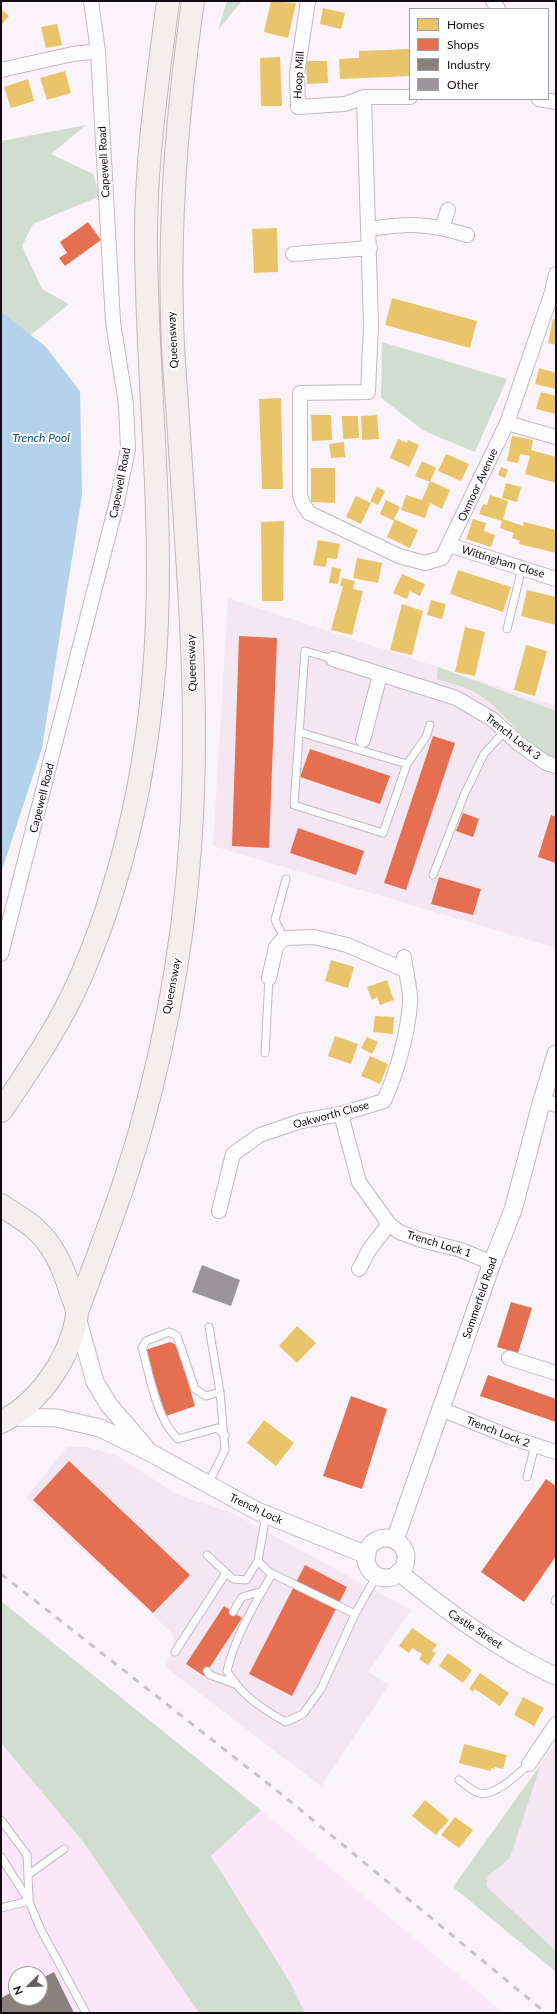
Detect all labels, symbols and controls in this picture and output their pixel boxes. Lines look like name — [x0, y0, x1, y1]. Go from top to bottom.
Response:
legend — [409, 8, 549, 100]
text: Homes — [447, 17, 484, 32]
text: Shops — [447, 37, 479, 52]
street label: Hoop Mill — [291, 51, 307, 99]
text: Industry — [447, 57, 490, 72]
text: Other — [447, 77, 478, 92]
street label: Capewell Road — [96, 126, 112, 198]
street label: Queensway — [165, 311, 181, 369]
water label: Trench Pool — [12, 431, 70, 445]
street label: Oxmoor Avenue — [455, 446, 501, 524]
street label: Capewell Road — [107, 447, 133, 519]
street label: Wittingham Close — [460, 543, 546, 581]
street label: Queensway — [184, 634, 200, 692]
street label: Trench Lock 3 — [483, 711, 543, 763]
street label: Capewell Road — [27, 762, 57, 834]
street label: Queensway — [160, 957, 184, 1015]
street label: Oakworth Close — [292, 1099, 370, 1131]
street label: Trench Lock 1 — [405, 1228, 473, 1260]
street label: Sommerfeld Road — [460, 1255, 500, 1341]
street label: Trench Lock 2 — [464, 1414, 532, 1450]
street label: Trench Lock — [227, 1491, 285, 1527]
street label: Castle Street — [446, 1607, 504, 1651]
north arrow — [8, 1966, 48, 2006]
text: N — [10, 1984, 25, 1997]

